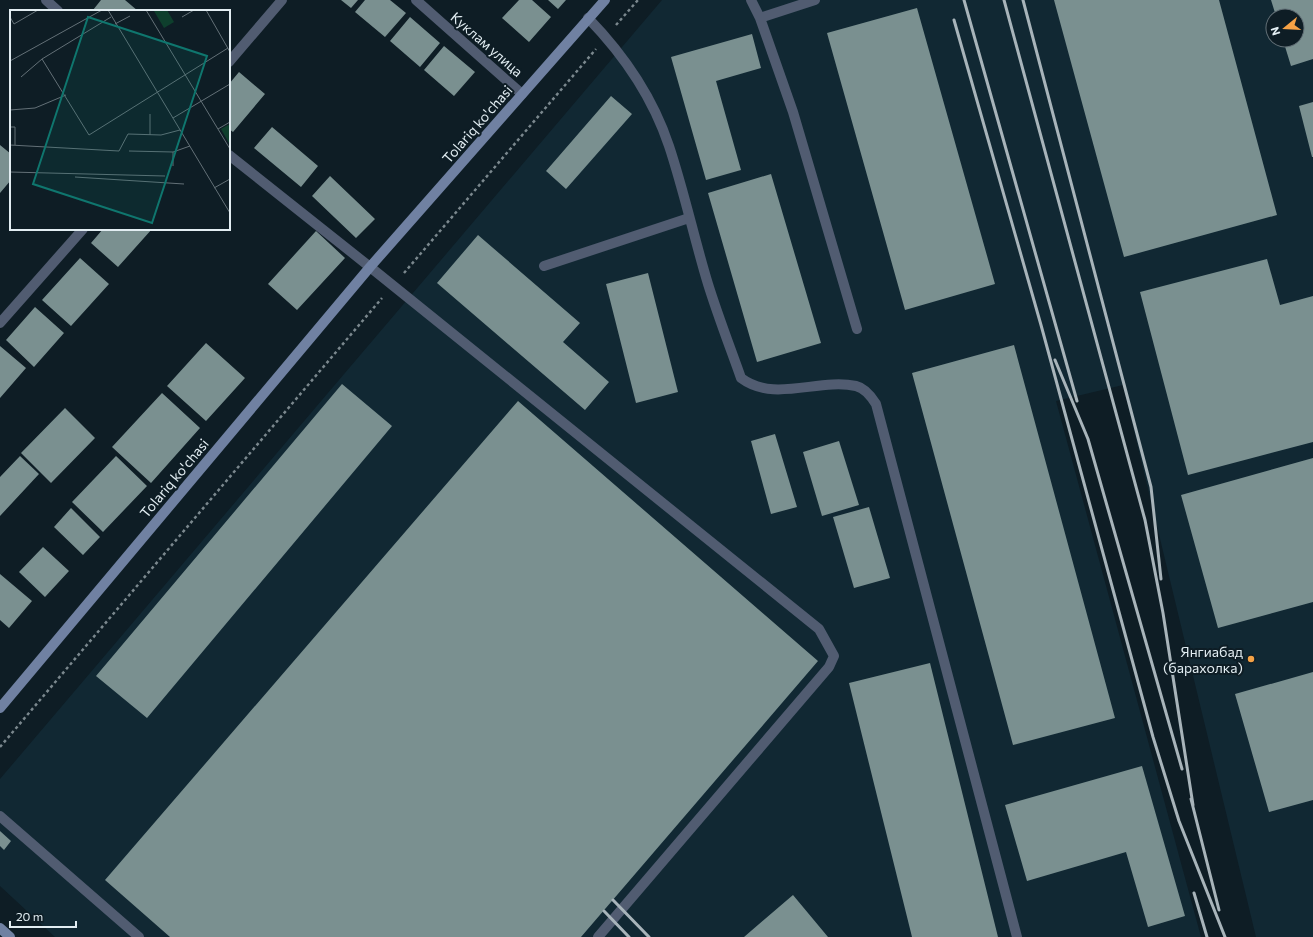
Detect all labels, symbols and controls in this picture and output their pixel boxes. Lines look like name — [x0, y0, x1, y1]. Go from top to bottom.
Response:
street label: Куклам улица — [447, 8, 527, 80]
north arrow — [1265, 8, 1305, 48]
inset map — [10, 10, 230, 230]
text: N — [1268, 25, 1282, 37]
street label: Tolariq ko'chasi — [438, 81, 516, 167]
street label: Tolariq ko'chasi — [136, 435, 212, 521]
place label: Янгиабад (барахолка) — [1163, 643, 1243, 676]
marker: Янгиабад (барахолка) — [1246, 654, 1256, 664]
scale bar — [10, 903, 76, 929]
text: 20 m — [16, 909, 43, 923]

